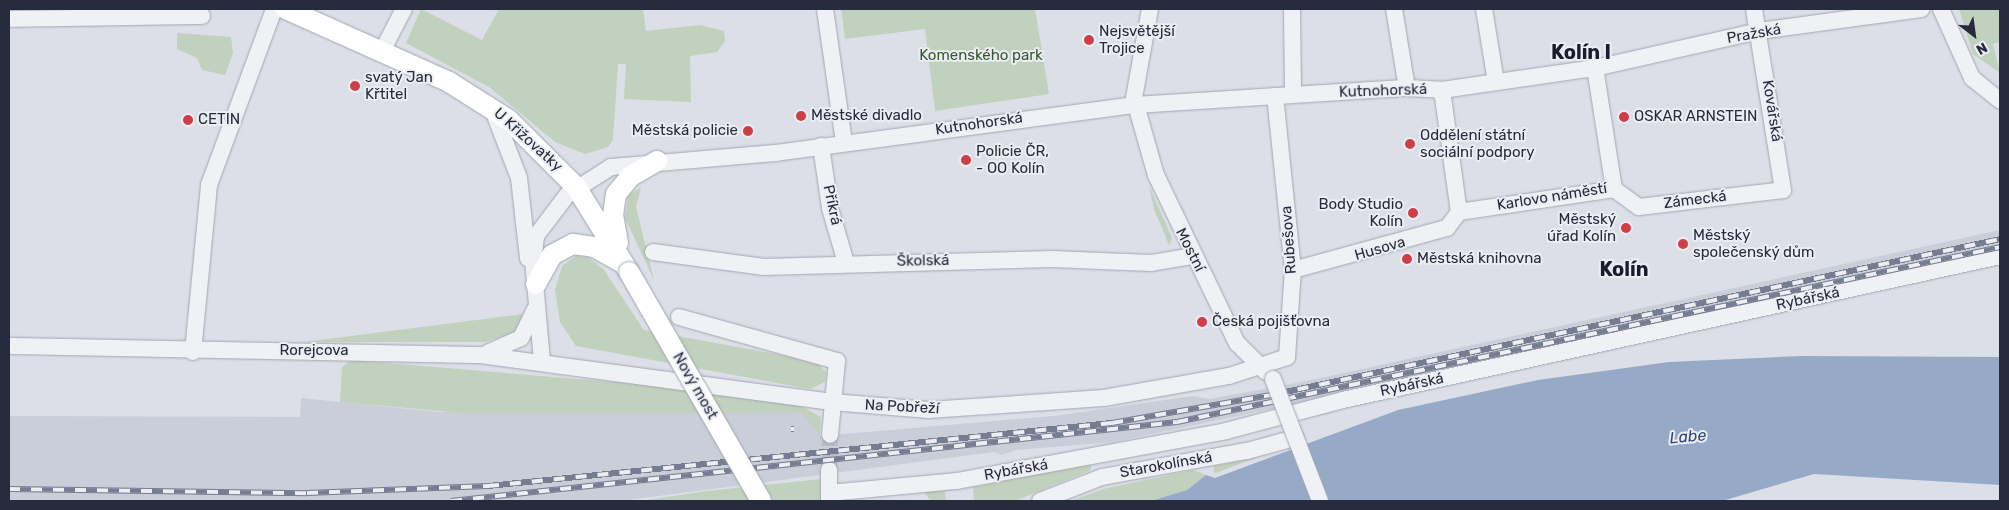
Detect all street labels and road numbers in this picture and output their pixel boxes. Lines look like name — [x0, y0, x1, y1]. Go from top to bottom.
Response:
street label: Pražská — [1726, 20, 1782, 48]
street label: Kovářská — [1758, 79, 1786, 143]
street label: Kutnohorská — [1339, 80, 1427, 102]
street label: U Křižovatky — [490, 104, 566, 176]
street label: Kutnohorská — [934, 109, 1024, 139]
street label: Karlovo náměstí — [1496, 179, 1608, 215]
street label: Příkrá — [819, 183, 845, 227]
street label: Zámecká — [1663, 187, 1727, 213]
street label: Rubešova — [1278, 205, 1300, 275]
street label: Mostní — [1171, 225, 1209, 275]
street label: Husova — [1353, 233, 1407, 265]
street label: Školská — [897, 252, 949, 270]
street label: Rybářská — [1775, 283, 1841, 315]
street label: Rorejcova — [279, 342, 349, 360]
street label: Nový most — [669, 349, 721, 423]
street label: Rybářská — [1379, 369, 1445, 401]
street label: Na Pobřeží — [864, 396, 940, 418]
street label: Starokolínská — [1118, 448, 1214, 482]
street label: Rybářská — [983, 456, 1049, 484]

